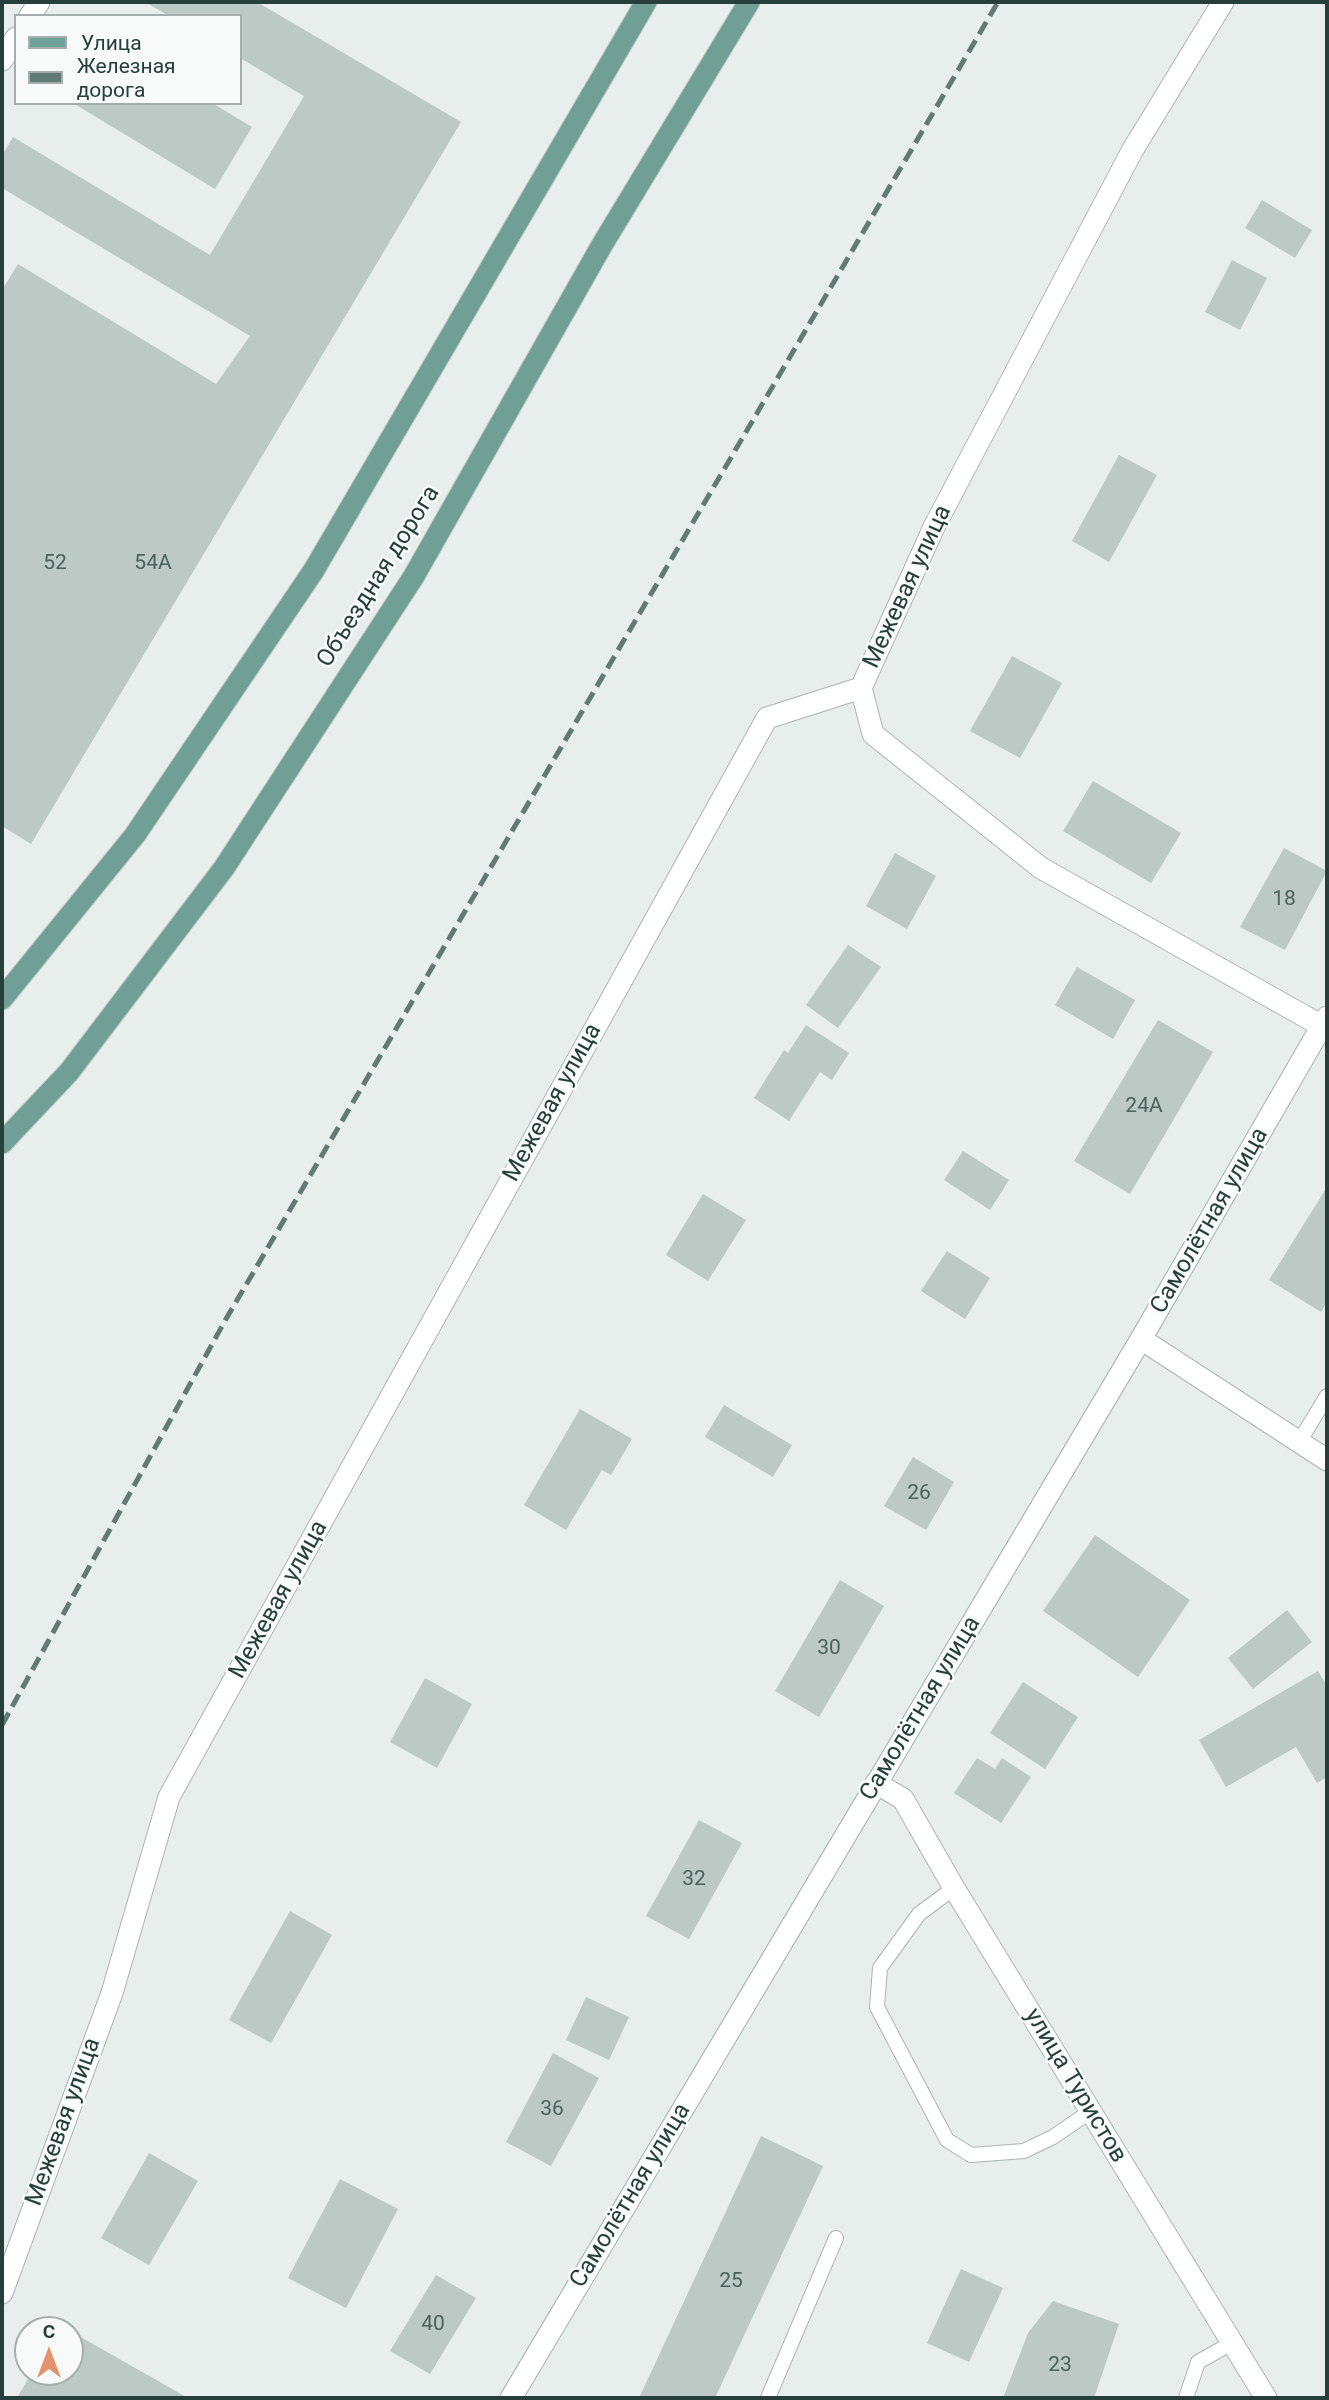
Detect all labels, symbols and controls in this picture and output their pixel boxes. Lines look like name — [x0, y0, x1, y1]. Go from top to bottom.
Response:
legend — [14, 14, 242, 105]
text: Улица — [81, 31, 142, 55]
text: Железная дорога — [77, 54, 176, 102]
street label: Объездная дорога — [312, 481, 446, 673]
street label: Межевая улица — [858, 501, 958, 673]
house number: 52 — [43, 551, 67, 577]
house number: 54А — [134, 551, 172, 577]
house number: 18 — [1272, 887, 1296, 913]
street label: Межевая улица — [498, 1019, 608, 1187]
house number: 24А — [1125, 1094, 1163, 1120]
street label: Самолётная улица — [1145, 1123, 1275, 1319]
house number: 26 — [907, 1481, 931, 1507]
street label: Межевая улица — [224, 1516, 334, 1684]
street label: Самолётная улица — [855, 1612, 987, 1806]
house number: 30 — [817, 1636, 841, 1662]
house number: 32 — [682, 1867, 706, 1893]
street label: улица Туристов — [1018, 2004, 1132, 2168]
street label: Межевая улица — [20, 2034, 108, 2210]
house number: 36 — [540, 2097, 564, 2123]
street label: Самолётная улица — [565, 2099, 697, 2293]
house number: 25 — [719, 2269, 743, 2295]
house number: 40 — [421, 2312, 445, 2338]
north arrow — [14, 2316, 84, 2386]
text: С — [43, 2320, 55, 2343]
house number: 23 — [1048, 2353, 1072, 2379]

